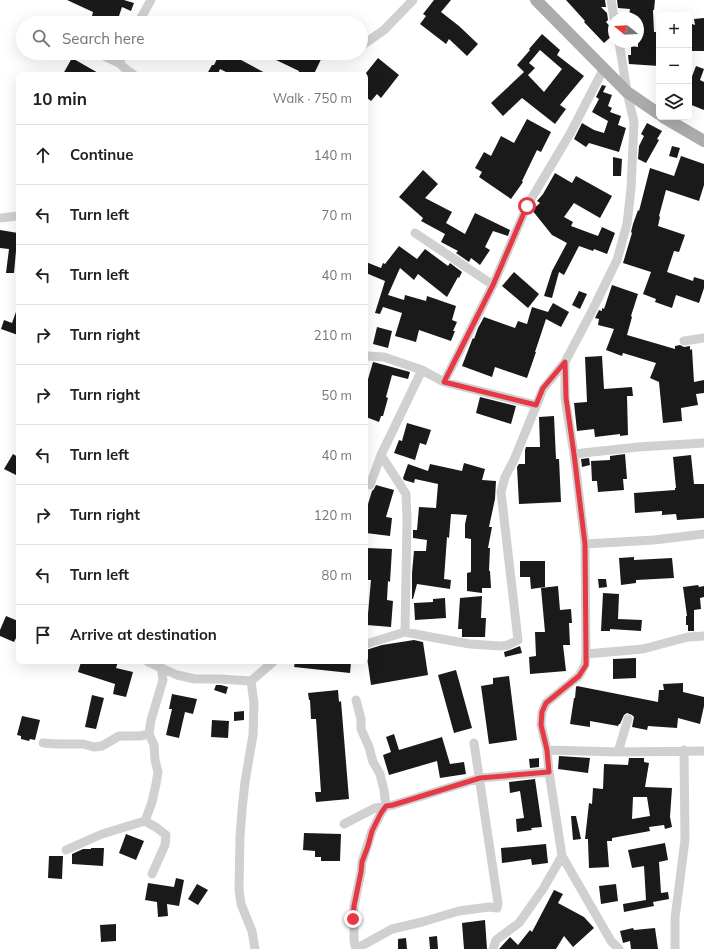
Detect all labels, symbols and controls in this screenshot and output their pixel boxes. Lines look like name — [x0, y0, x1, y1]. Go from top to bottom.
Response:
north arrow — [608, 12, 644, 48]
map controls — [656, 12, 692, 120]
button: + — [656, 12, 692, 48]
search box — [16, 16, 368, 60]
icon: search — [30, 27, 52, 49]
text: Search here — [62, 29, 144, 48]
button: − — [656, 48, 692, 84]
button: layers — [656, 84, 692, 120]
text: 10 min — [32, 88, 87, 109]
text: Walk · 750 m — [273, 90, 352, 106]
icon: ahead — [32, 144, 54, 166]
text: Continue — [70, 145, 133, 164]
text: 140 m — [314, 147, 352, 163]
route start — [518, 197, 536, 215]
icon: left — [32, 204, 54, 226]
text: Turn left — [70, 205, 129, 224]
text: 70 m — [322, 207, 352, 223]
icon: left — [32, 264, 54, 286]
text: Turn left — [70, 265, 129, 284]
text: 40 m — [322, 267, 352, 283]
icon: right — [32, 324, 54, 346]
text: Turn right — [70, 325, 140, 344]
text: 210 m — [314, 327, 352, 343]
icon: right — [32, 384, 54, 406]
text: Turn right — [70, 385, 140, 404]
text: 50 m — [322, 387, 352, 403]
icon: left — [32, 444, 54, 466]
text: Turn left — [70, 445, 129, 464]
text: 40 m — [322, 447, 352, 463]
icon: right — [32, 504, 54, 526]
text: Turn right — [70, 505, 140, 524]
text: 120 m — [314, 507, 352, 523]
icon: left — [32, 564, 54, 586]
text: Turn left — [70, 565, 129, 584]
text: 80 m — [322, 567, 352, 583]
icon: arrive — [32, 624, 54, 646]
text: Arrive at destination — [70, 625, 217, 644]
route end — [344, 910, 362, 928]

